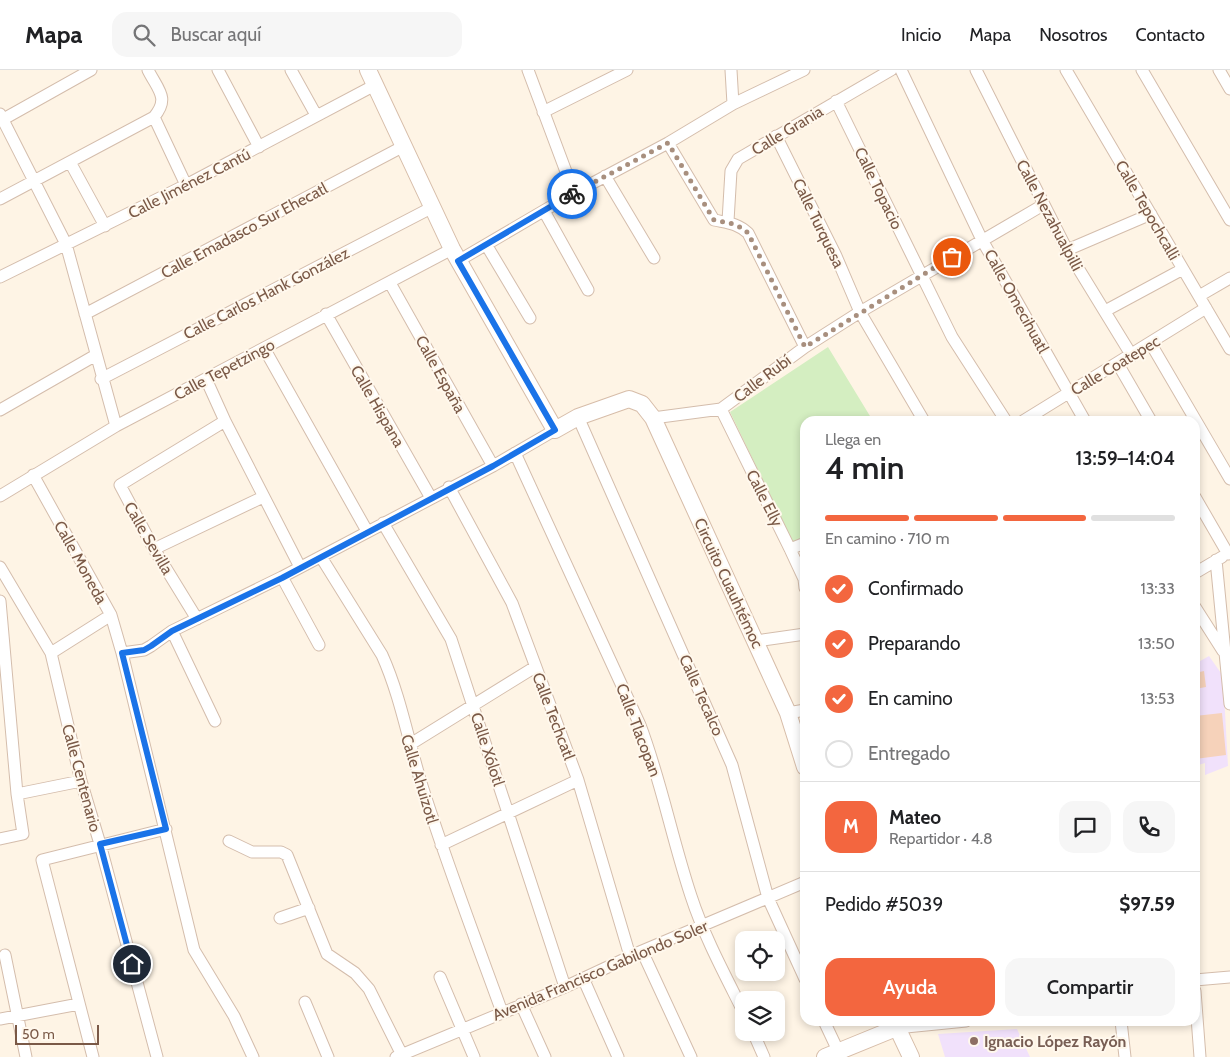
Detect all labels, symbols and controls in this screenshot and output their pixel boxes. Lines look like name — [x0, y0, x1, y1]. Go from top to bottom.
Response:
search box — [112, 12, 462, 57]
text: Mapa — [25, 20, 82, 49]
icon: search — [130, 21, 158, 49]
text: Buscar aquí — [170, 23, 261, 46]
text: Inicio — [901, 24, 941, 46]
text: Mapa — [969, 24, 1011, 46]
text: Nosotros — [1039, 24, 1108, 46]
text: Contacto — [1136, 24, 1205, 46]
street label: Calle Grania — [748, 101, 827, 159]
street label: Calle Jiménez Cantú — [125, 144, 254, 223]
street label: Calle Topacio — [851, 144, 907, 233]
street label: Calle Nezahualpilli — [1012, 156, 1087, 274]
street label: Calle Tepochcalli — [1111, 157, 1184, 263]
courier — [547, 169, 597, 219]
street label: Calle Turquesa — [789, 175, 848, 271]
street label: Calle Emadasco Sur Ehecatl — [158, 178, 331, 282]
icon: bike — [558, 180, 586, 208]
pin — [931, 236, 973, 278]
street label: Calle Carlos Hank González — [180, 243, 353, 344]
icon: bag — [938, 243, 966, 271]
street label: Calle Omecihuatl — [980, 246, 1053, 357]
street label: Calle Coatepec — [1067, 331, 1163, 399]
street label: Calle España — [412, 332, 470, 416]
street label: Calle Tepetzingo — [171, 335, 278, 404]
street label: Calle Rubí — [730, 350, 795, 406]
street label: Calle Hispana — [347, 362, 409, 451]
text: Llega en — [825, 430, 881, 449]
text: 13:59–14:04 — [1076, 447, 1175, 470]
text: 4 min — [825, 448, 905, 487]
street label: Calle Elly — [742, 467, 787, 530]
street label: Calle Sevilla — [120, 499, 177, 578]
street label: Circuito Cuauhtémoc — [690, 515, 767, 651]
street label: Calle Moneda — [50, 517, 111, 607]
text: En camino · 710 m — [825, 529, 949, 548]
icon: check — [825, 575, 853, 603]
text: Confirmado — [868, 577, 964, 600]
text: 13:33 — [1140, 579, 1175, 598]
icon: check — [825, 630, 853, 658]
text: Preparando — [868, 632, 961, 655]
text: 13:50 — [1138, 634, 1175, 653]
street label: Calle Tecalco — [675, 652, 728, 739]
street label: Calle Techcatl — [528, 670, 579, 763]
street label: Calle Tlacopan — [612, 681, 665, 779]
icon: check — [825, 685, 853, 713]
text: En camino — [868, 687, 953, 710]
text: 13:53 — [1140, 689, 1175, 708]
street label: Calle Xólotl — [467, 710, 508, 788]
street label: Calle Centenario — [58, 722, 105, 834]
street label: Calle Ahuizotl — [397, 732, 442, 826]
text: Entregado — [868, 742, 950, 765]
button: chat — [1059, 801, 1111, 853]
button: phone — [1123, 801, 1175, 853]
text: Mateo — [889, 806, 941, 829]
text: M — [843, 815, 859, 838]
text: Repartidor · 4.8 — [889, 829, 993, 848]
text: Pedido #5039 — [825, 893, 943, 916]
text: $97.59 — [1119, 893, 1175, 916]
street label: Avenida Francisco Gabilondo Soler — [490, 916, 712, 1025]
map controls — [735, 931, 785, 1041]
button: locate — [735, 931, 785, 981]
pin — [111, 943, 153, 985]
icon: home — [118, 950, 146, 978]
button: Ayuda — [825, 958, 995, 1016]
button: Compartir — [1005, 958, 1175, 1016]
button: layers — [735, 991, 785, 1041]
scale bar — [15, 1022, 99, 1045]
text: 50 m — [22, 1025, 55, 1043]
place label: Ignacio López Rayón — [984, 1032, 1126, 1051]
marker: Ignacio López Rayón — [968, 1035, 980, 1047]

